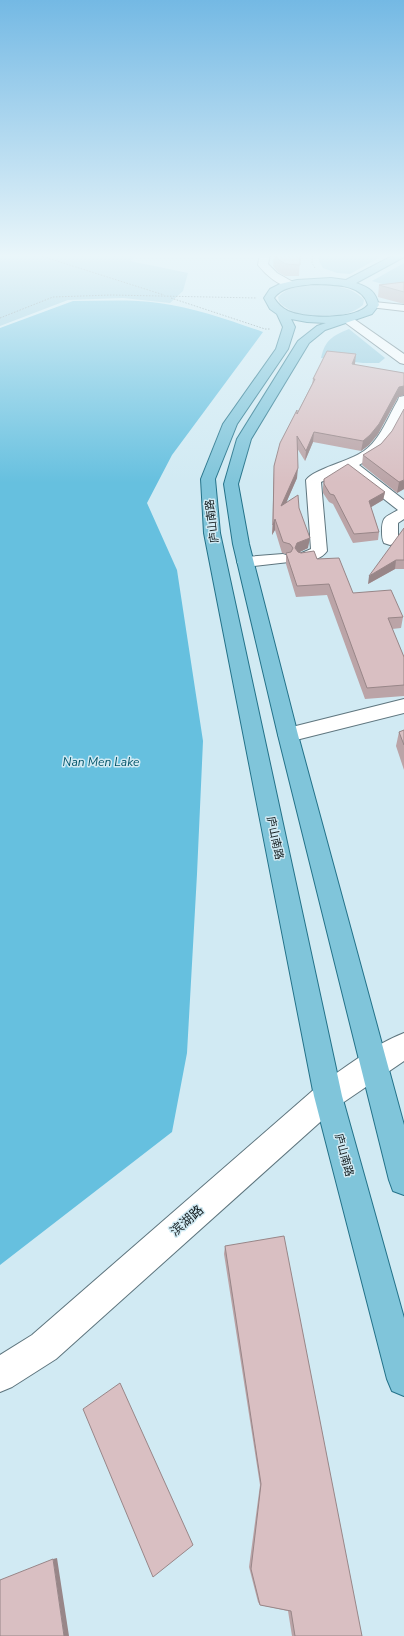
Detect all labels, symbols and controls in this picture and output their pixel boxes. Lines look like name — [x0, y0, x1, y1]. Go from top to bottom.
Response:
street label: 庐山南路 — [202, 498, 222, 544]
water label: Nan Men Lake — [63, 754, 140, 770]
street label: 庐山南路 — [263, 815, 287, 861]
street label: 庐山南路 — [331, 1132, 357, 1178]
street label: 滨湖路 — [166, 1201, 208, 1241]

